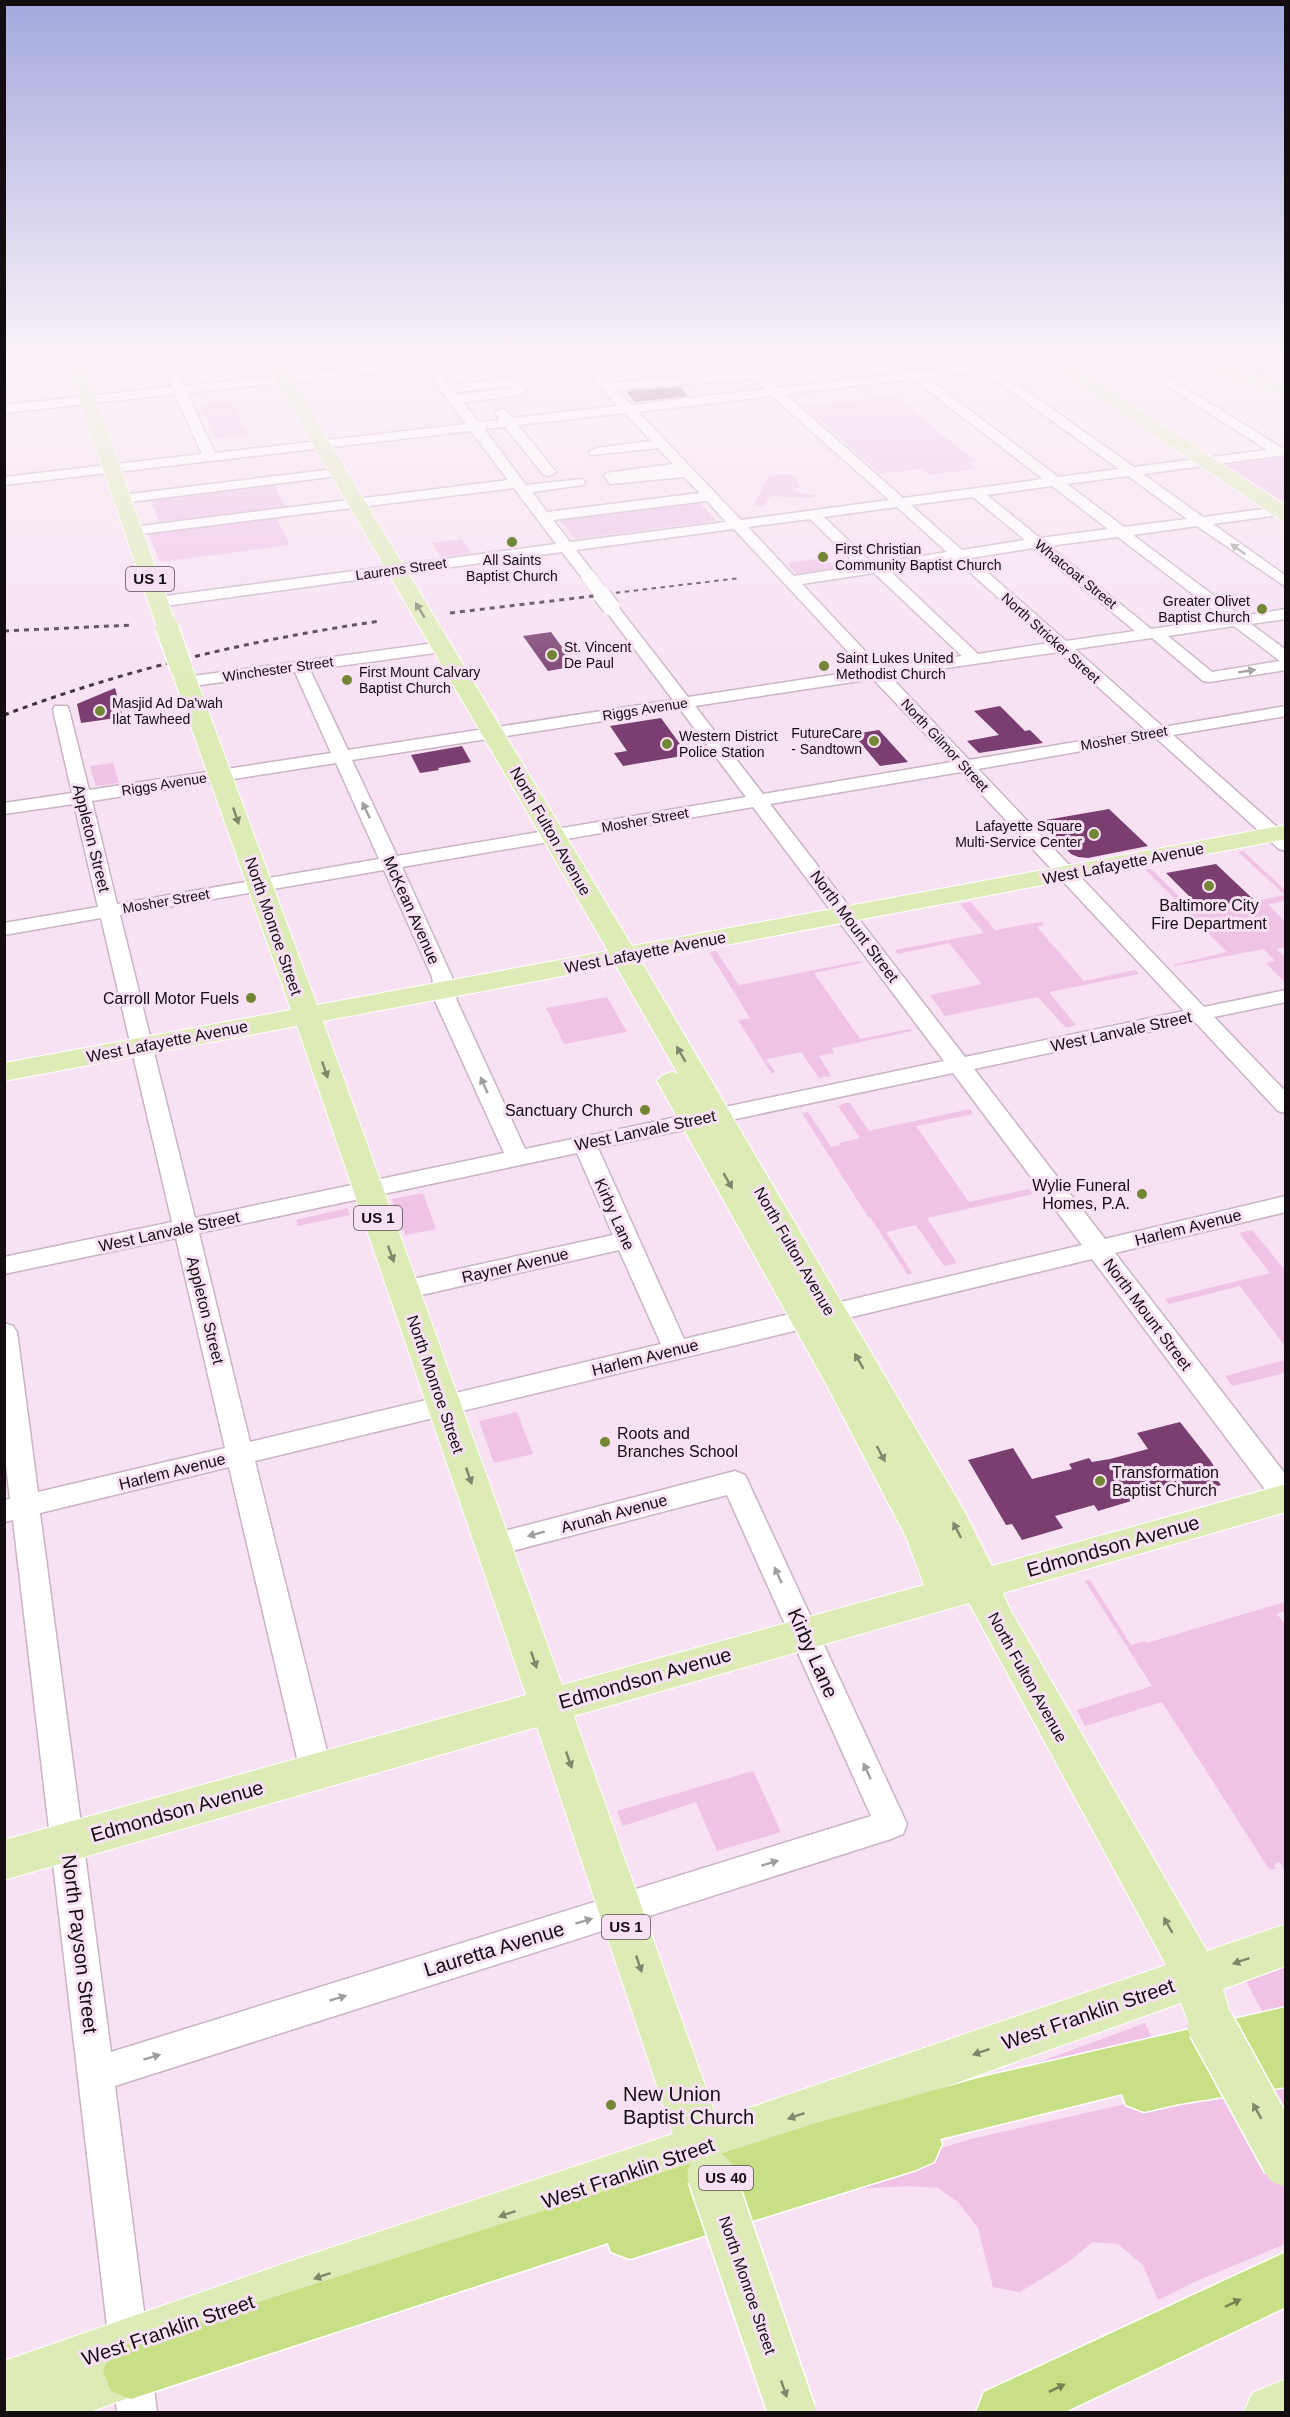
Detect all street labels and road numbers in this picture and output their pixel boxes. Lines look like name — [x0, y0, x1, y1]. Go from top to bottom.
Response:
street label: Whatcoat Street — [1032, 536, 1120, 612]
street label: Laurens Street — [354, 555, 448, 583]
road number: US 1 — [126, 567, 174, 591]
street label: North Stricker Street — [999, 590, 1104, 686]
street label: Winchester Street — [222, 653, 334, 685]
street label: Riggs Avenue — [601, 694, 689, 724]
street label: North Gilmor Street — [898, 695, 992, 795]
street label: Mosher Street — [1079, 722, 1169, 754]
street label: North Fulton Avenue — [507, 764, 594, 899]
street label: Riggs Avenue — [120, 769, 208, 799]
street label: Appleton Street — [70, 783, 113, 894]
street label: Mosher Street — [600, 804, 690, 836]
street label: West Lafayette Avenue — [1041, 839, 1205, 887]
street label: McKean Avenue — [380, 854, 443, 967]
street label: North Monroe Street — [242, 855, 305, 998]
street label: North Mount Street — [807, 867, 902, 986]
street label: Mosher Street — [121, 885, 211, 917]
street label: West Lafayette Avenue — [563, 928, 727, 976]
street label: West Lanvale Street — [1049, 1008, 1194, 1055]
street label: West Lafayette Avenue — [85, 1017, 249, 1065]
street label: West Lanvale Street — [573, 1107, 718, 1154]
street label: Kirby Lane — [591, 1176, 638, 1253]
street label: North Fulton Avenue — [751, 1184, 838, 1319]
road number: US 1 — [354, 1206, 402, 1230]
street label: Harlem Avenue — [1133, 1206, 1243, 1249]
street label: West Lanvale Street — [97, 1208, 242, 1255]
street label: Rayner Avenue — [460, 1245, 570, 1286]
street label: Appleton Street — [184, 1255, 227, 1366]
street label: North Mount Street — [1100, 1255, 1195, 1374]
street label: North Monroe Street — [404, 1313, 467, 1456]
street label: Harlem Avenue — [590, 1336, 700, 1379]
street label: Harlem Avenue — [117, 1450, 227, 1493]
street label: Arunah Avenue — [559, 1491, 669, 1536]
street label: Edmondson Avenue — [1024, 1511, 1202, 1581]
street label: Kirby Lane — [784, 1605, 842, 1701]
street label: North Fulton Avenue — [985, 1609, 1070, 1745]
street label: Edmondson Avenue — [556, 1643, 734, 1713]
street label: Edmondson Avenue — [88, 1776, 266, 1846]
street label: North Payson Street — [58, 1853, 102, 2035]
road number: US 1 — [602, 1915, 650, 1939]
street label: Lauretta Avenue — [421, 1917, 567, 1981]
street label: West Franklin Street — [999, 1974, 1177, 2054]
street label: West Franklin Street — [539, 2133, 717, 2213]
road number: US 40 — [699, 2166, 753, 2190]
street label: North Monroe Street — [716, 2214, 779, 2357]
street label: West Franklin Street — [79, 2290, 257, 2370]

